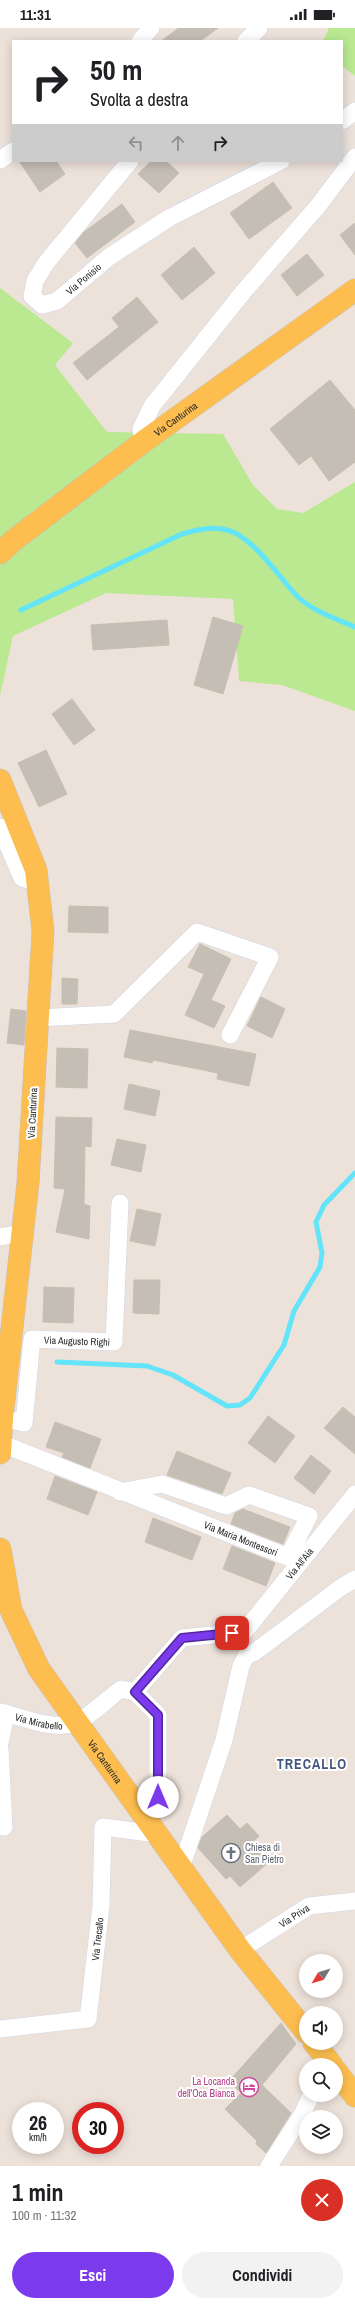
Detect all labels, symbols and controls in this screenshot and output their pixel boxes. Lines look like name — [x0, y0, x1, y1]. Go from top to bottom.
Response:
text: 11:31 — [20, 4, 51, 25]
text: 50 m — [90, 51, 142, 89]
icon: right — [24, 56, 76, 108]
text: Svolta a destra — [90, 87, 188, 112]
icon: left — [125, 132, 147, 154]
icon: ahead — [167, 132, 189, 154]
icon: right — [209, 132, 231, 154]
street label: Via Ponisio — [63, 260, 104, 298]
street label: Via Canturina — [151, 399, 200, 439]
street label: Via Canturina — [25, 1087, 40, 1139]
street label: Via Augusto Righi — [44, 1333, 110, 1349]
street label: Via Maria Montessori — [202, 1518, 279, 1559]
street label: Via All'Aia — [283, 1545, 317, 1582]
pin — [215, 1616, 249, 1650]
icon: arrive — [221, 1622, 243, 1644]
street label: Via Mirabello — [13, 1710, 63, 1732]
street label: Via Canturina — [85, 1737, 125, 1786]
district label: TRECALLO — [277, 1755, 347, 1773]
position arrow — [137, 1776, 179, 1818]
place label: Chiesa di San Pietro — [245, 1841, 284, 1866]
church icon: Chiesa di San Pietro — [220, 1842, 242, 1864]
street label: Via Priva — [277, 1901, 312, 1931]
street label: Via Trecallo — [89, 1916, 107, 1961]
north arrow — [299, 1954, 343, 1998]
map controls — [299, 1954, 343, 2154]
button: sound — [299, 2006, 343, 2050]
button: search — [299, 2058, 343, 2102]
place label: La Locanda dell'Oca Bianca — [178, 2075, 235, 2100]
hotel icon: La Locanda dell'Oca Bianca — [238, 2076, 260, 2098]
speed limit sign: 30 — [72, 2102, 124, 2154]
text: 26 — [29, 2109, 47, 2136]
button: layers — [299, 2110, 343, 2154]
text: km/h — [29, 2131, 47, 2144]
text: 1 min — [12, 2176, 63, 2208]
button: close — [301, 2179, 343, 2221]
text: 100 m · 11:32 — [12, 2207, 76, 2224]
button: Esci — [12, 2252, 174, 2298]
button: Condividi — [182, 2252, 343, 2298]

